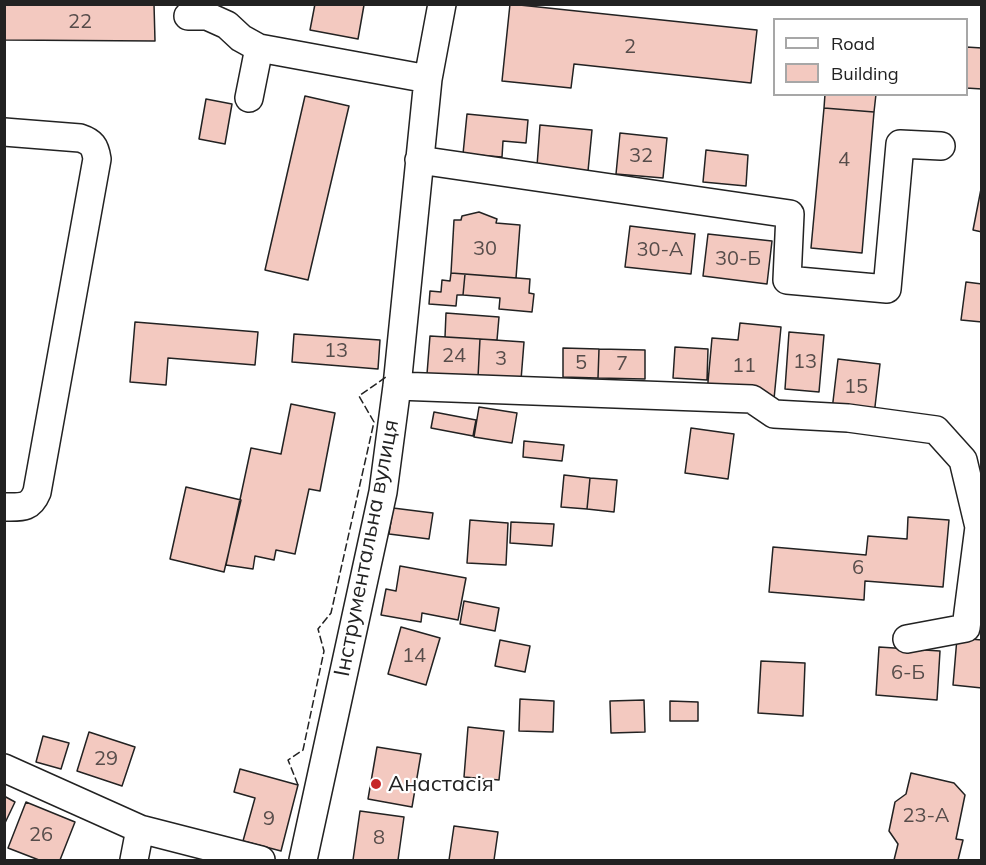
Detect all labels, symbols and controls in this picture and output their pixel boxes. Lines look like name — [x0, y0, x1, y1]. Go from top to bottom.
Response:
house number: 22 — [68, 10, 92, 34]
legend — [773, 18, 968, 96]
text: Road — [831, 32, 875, 55]
house number: 2 — [624, 35, 636, 59]
text: Building — [831, 62, 899, 85]
house number: 32 — [629, 144, 653, 168]
house number: 4 — [838, 148, 850, 172]
house number: 30 — [473, 237, 497, 261]
house number: 30-А — [637, 238, 683, 262]
house number: 30-Б — [715, 247, 761, 271]
house number: 13 — [324, 339, 348, 363]
house number: 24 — [442, 344, 466, 368]
house number: 3 — [495, 347, 507, 371]
house number: 13 — [793, 350, 817, 374]
house number: 5 — [575, 351, 587, 375]
house number: 7 — [616, 352, 628, 376]
house number: 11 — [732, 354, 756, 378]
house number: 15 — [844, 375, 868, 399]
street label: Інструментальна вулиця — [329, 417, 405, 679]
house number: 6 — [852, 556, 864, 580]
house number: 14 — [402, 644, 426, 668]
house number: 6-Б — [891, 661, 925, 685]
house number: 29 — [94, 747, 118, 771]
place label: Анастасія — [388, 771, 494, 797]
marker: Анастасія — [369, 777, 383, 791]
house number: 23-А — [903, 804, 949, 828]
house number: 9 — [263, 807, 275, 831]
house number: 26 — [29, 823, 53, 847]
house number: 8 — [373, 826, 385, 850]

